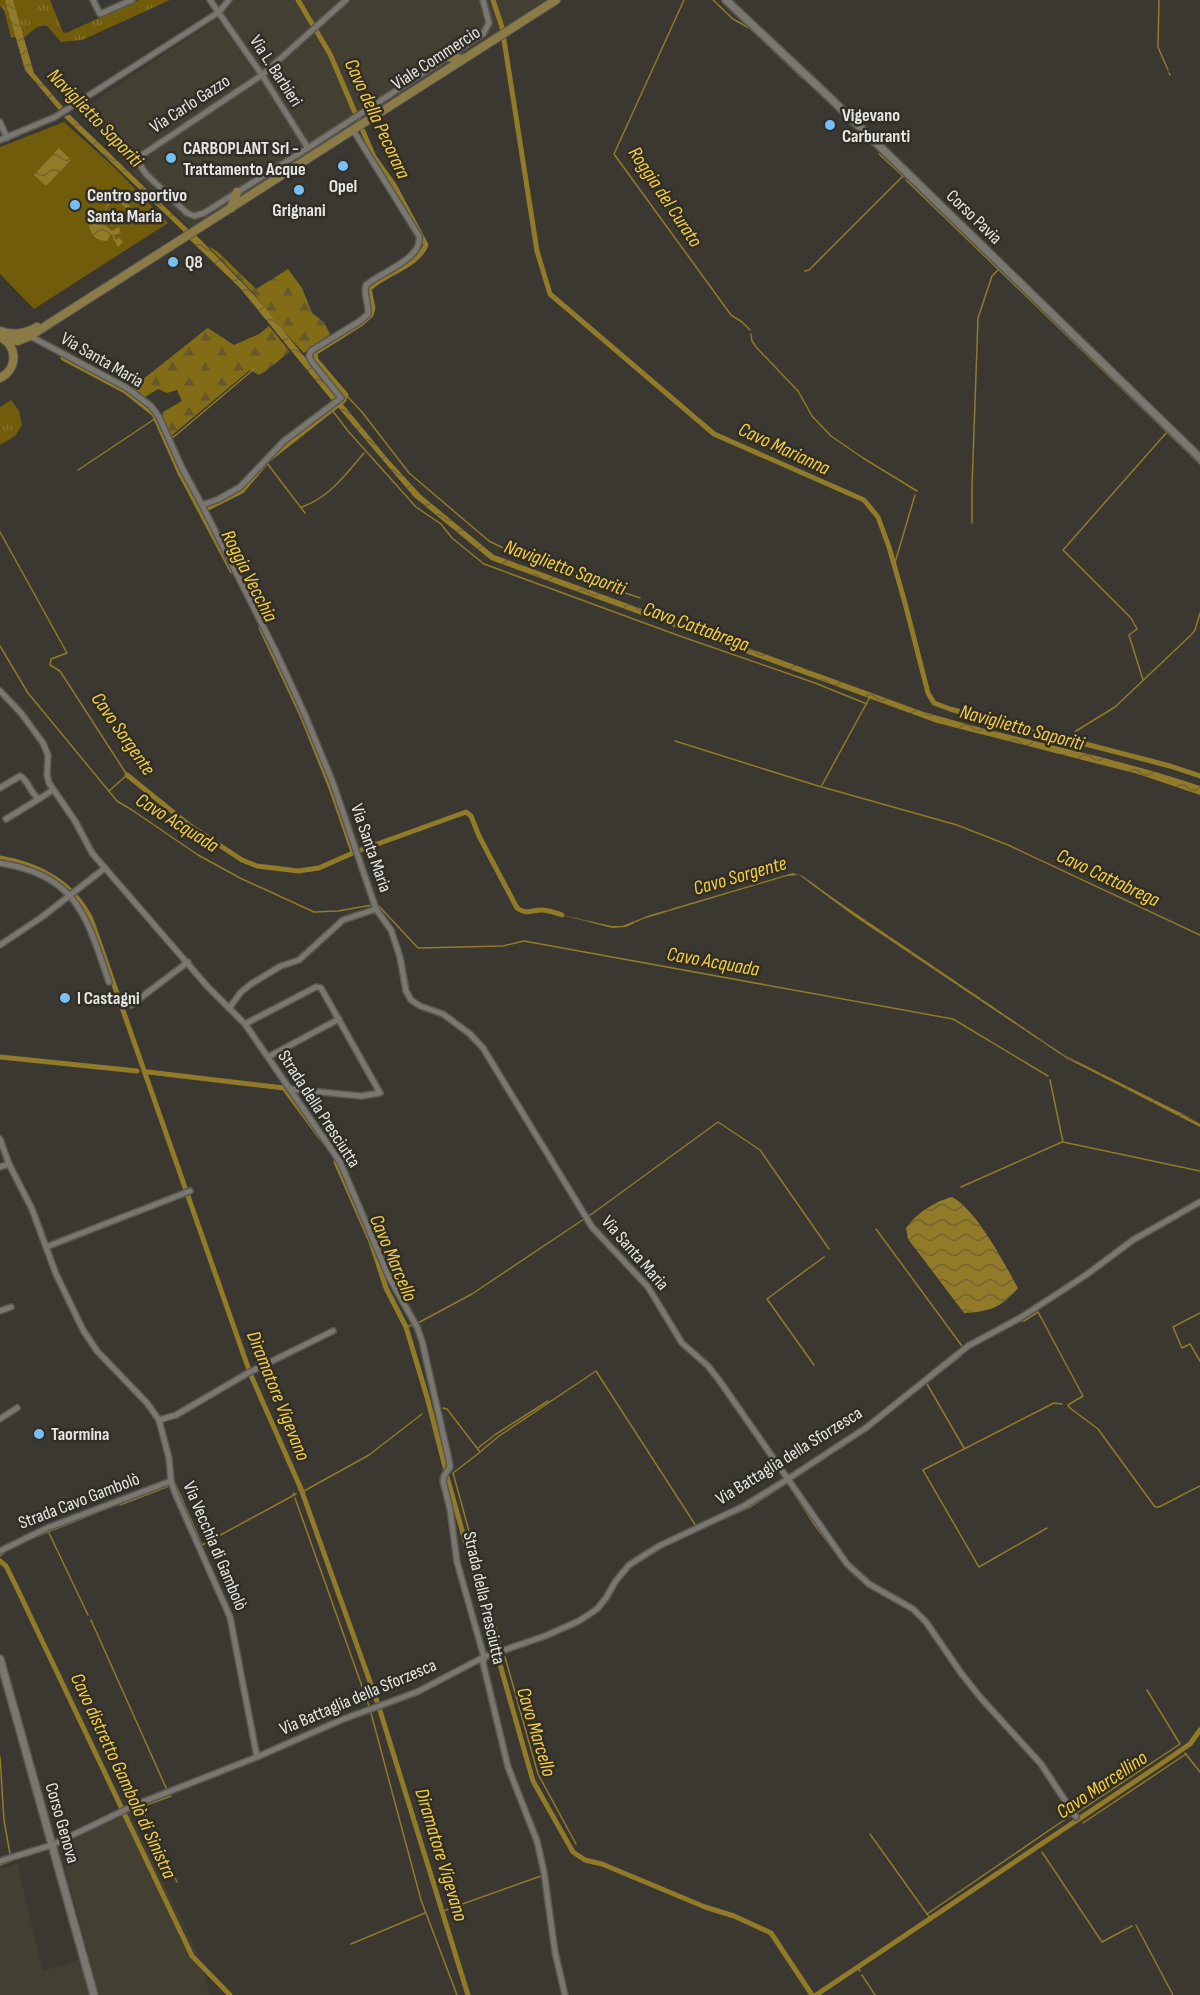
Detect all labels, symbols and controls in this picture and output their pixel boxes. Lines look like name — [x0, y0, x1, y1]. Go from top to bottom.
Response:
street label: Viale Commercio — [388, 22, 484, 94]
street label: Via L. Barbieri — [245, 31, 307, 111]
water label: Cavo della Pecorara — [339, 55, 415, 183]
water label: Naviglietto Saporiti — [42, 64, 149, 173]
street label: Via Carlo Gazzo — [146, 70, 234, 138]
place label: Vigevano Carburanti — [842, 105, 910, 147]
marker: Vigevano Carburanti — [823, 118, 837, 132]
place label: CARBOPLANT Srl - Trattamento Acque — [183, 138, 306, 180]
water label: Roggia del Curato — [623, 142, 707, 252]
marker: CARBOPLANT Srl - Trattamento Acque — [164, 151, 178, 165]
marker: Opel — [336, 159, 350, 173]
place label: Opel — [329, 176, 357, 197]
marker: Grignani — [292, 183, 306, 197]
place label: Centro sportivo Santa Maria — [87, 185, 187, 227]
street label: Corso Pavia — [942, 185, 1006, 249]
marker: Centro sportivo Santa Maria — [68, 198, 82, 212]
place label: Grignani — [272, 200, 326, 221]
place label: Q8 — [185, 252, 203, 273]
marker: Q8 — [166, 255, 180, 269]
street label: Via Santa Maria — [57, 328, 147, 392]
water label: Cavo Marianna — [734, 417, 834, 481]
water label: Roggia Vecchia — [216, 526, 282, 626]
water label: Naviglietto Saporiti — [501, 535, 630, 602]
water label: Cavo Cattabrega — [640, 597, 752, 657]
water label: Cavo Sorgente — [86, 688, 160, 780]
water label: Naviglietto Saporiti — [957, 700, 1088, 756]
water label: Cavo Acquada — [131, 788, 223, 858]
street label: Via Santa Maria — [346, 801, 396, 895]
water label: Cavo Cattabrega — [1053, 844, 1163, 912]
water label: Cavo Sorgente — [691, 851, 790, 901]
water label: Cavo Acquada — [665, 942, 761, 982]
place label: I Castagni — [77, 988, 140, 1009]
marker: I Castagni — [58, 991, 72, 1005]
street label: Strada della Presciutta — [273, 1046, 365, 1172]
water label: Cavo Marcello — [364, 1211, 422, 1305]
street label: Via Santa Maria — [597, 1211, 673, 1295]
water label: Diramatore Vigevano — [241, 1328, 315, 1464]
street label: Via Battaglia della Sforzesca — [712, 1402, 866, 1509]
place label: Taormina — [51, 1424, 109, 1445]
marker: Taormina — [32, 1427, 46, 1441]
street label: Strada Cavo Gambolò — [16, 1468, 142, 1534]
street label: Via Vecchia di Gambolò — [178, 1478, 252, 1614]
street label: Strada della Presciutta — [459, 1530, 509, 1666]
street label: Via Battaglia della Sforzesca — [276, 1654, 440, 1740]
water label: Cavo distretto Gambolò di Sinistra — [65, 1669, 181, 1883]
water label: Cavo Marcello — [511, 1684, 561, 1780]
water label: Cavo Marcellino — [1052, 1746, 1152, 1824]
street label: Corso Genova — [41, 1780, 84, 1866]
water label: Diramatore Vigevano — [409, 1786, 473, 1924]

